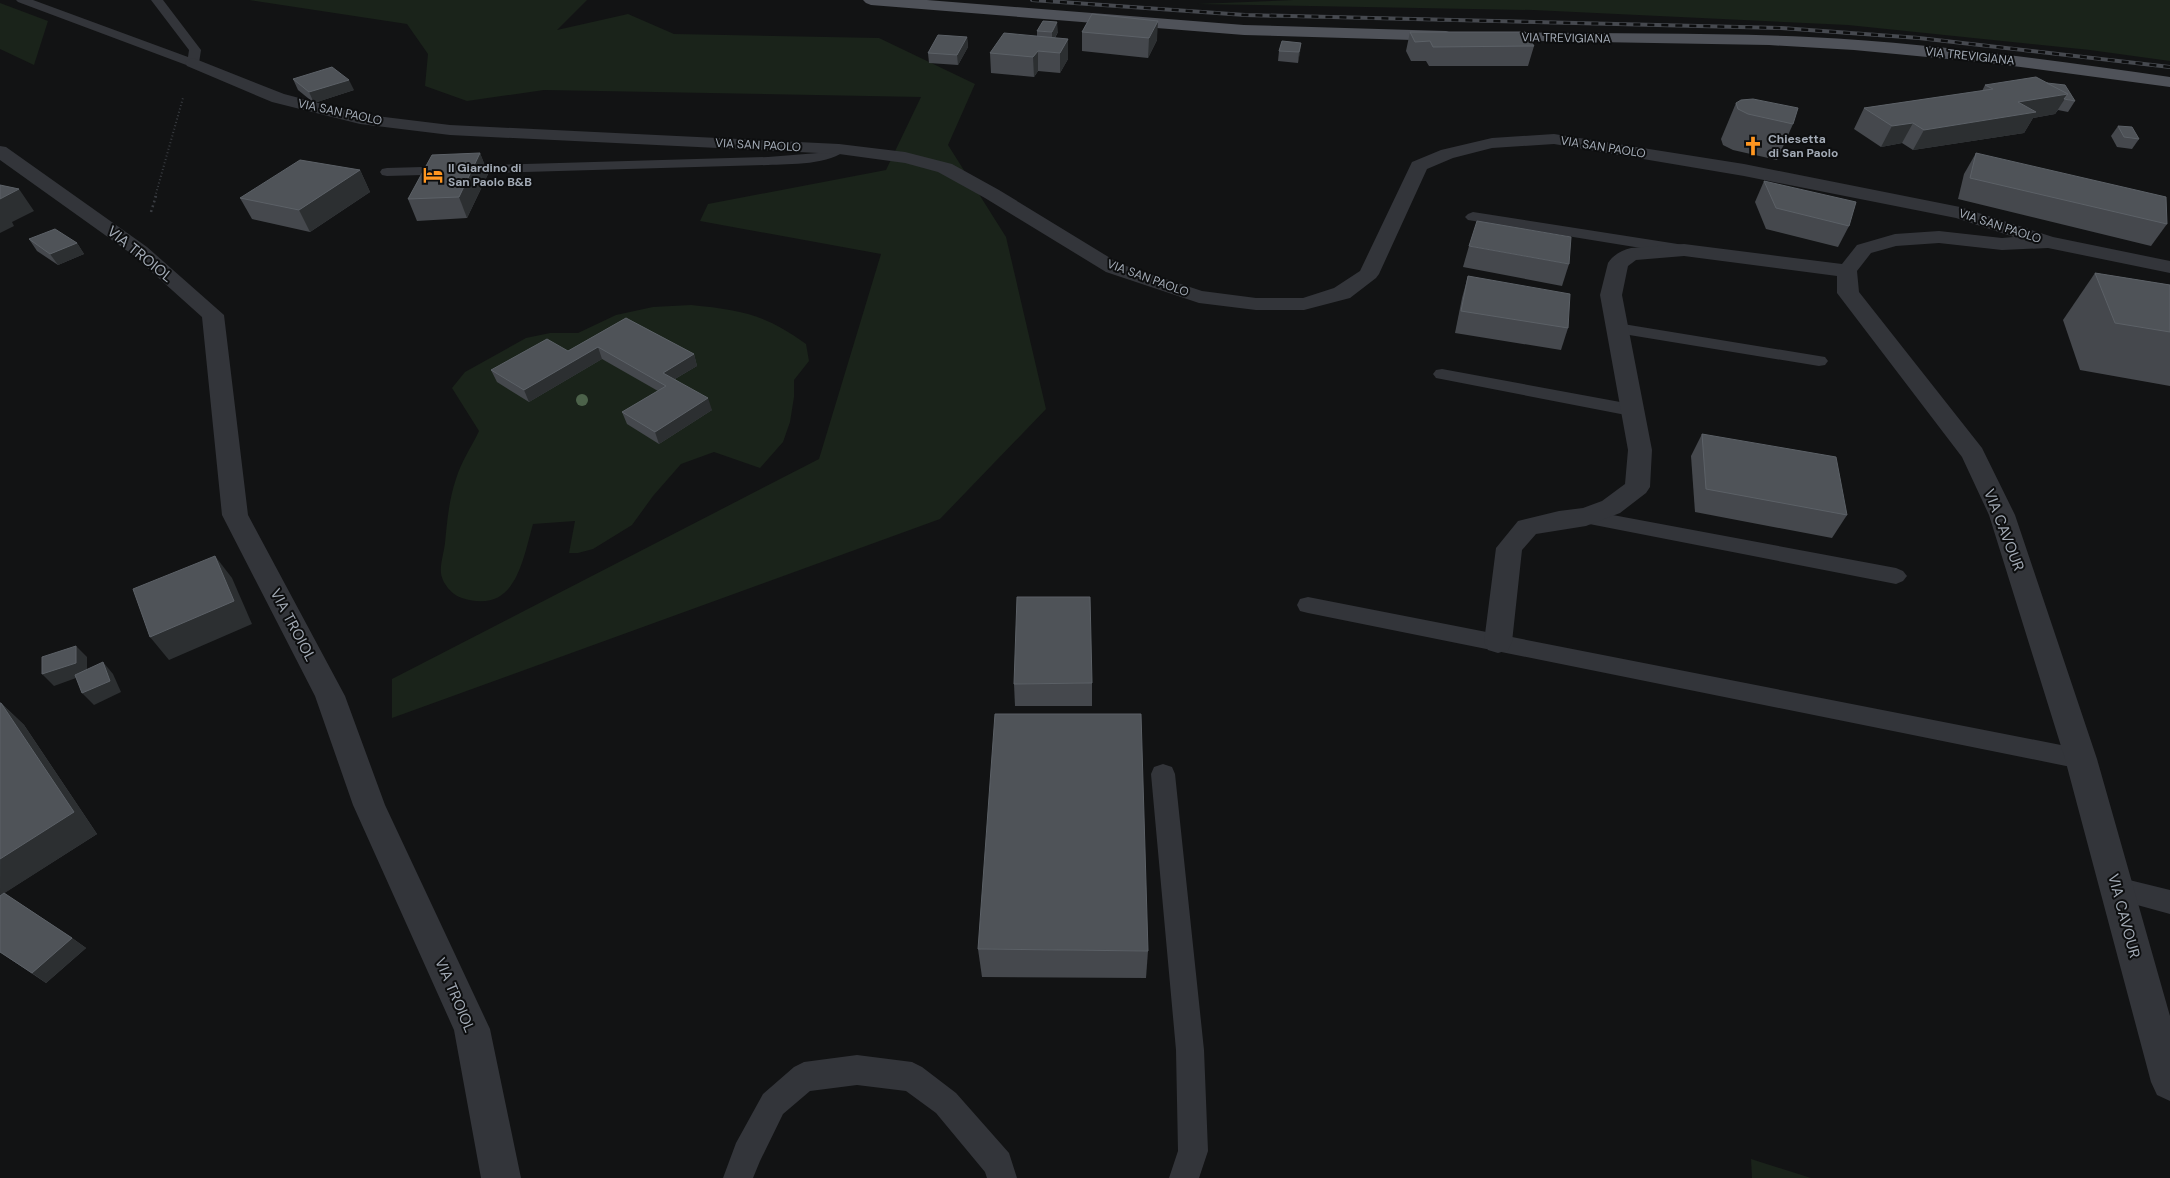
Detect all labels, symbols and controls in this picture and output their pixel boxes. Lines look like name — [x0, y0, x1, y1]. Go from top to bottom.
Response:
street label: VIA TREVIGIANA — [1521, 29, 1611, 47]
street label: VIA TREVIGIANA — [1925, 43, 2015, 69]
street label: VIA SAN PAOLO — [296, 95, 384, 129]
place label: Chiesetta di San Paolo — [1768, 131, 1838, 161]
street label: VIA SAN PAOLO — [1559, 132, 1647, 162]
street label: VIA SAN PAOLO — [715, 135, 801, 155]
church icon: Chiesetta di San Paolo — [1742, 135, 1764, 157]
place label: Il Giardino di San Paolo B&B — [448, 160, 532, 190]
hotel icon: Il Giardino di San Paolo B&B — [422, 164, 444, 186]
street label: VIA SAN PAOLO — [1957, 205, 2043, 247]
street label: VIA TROIOL — [103, 221, 177, 287]
street label: VIA SAN PAOLO — [1105, 256, 1191, 300]
street label: VIA CAVOUR — [1979, 486, 2029, 574]
street label: VIA TROIOL — [266, 585, 321, 665]
street label: VIA CAVOUR — [2103, 872, 2145, 960]
street label: VIA TROIOL — [430, 955, 480, 1036]

